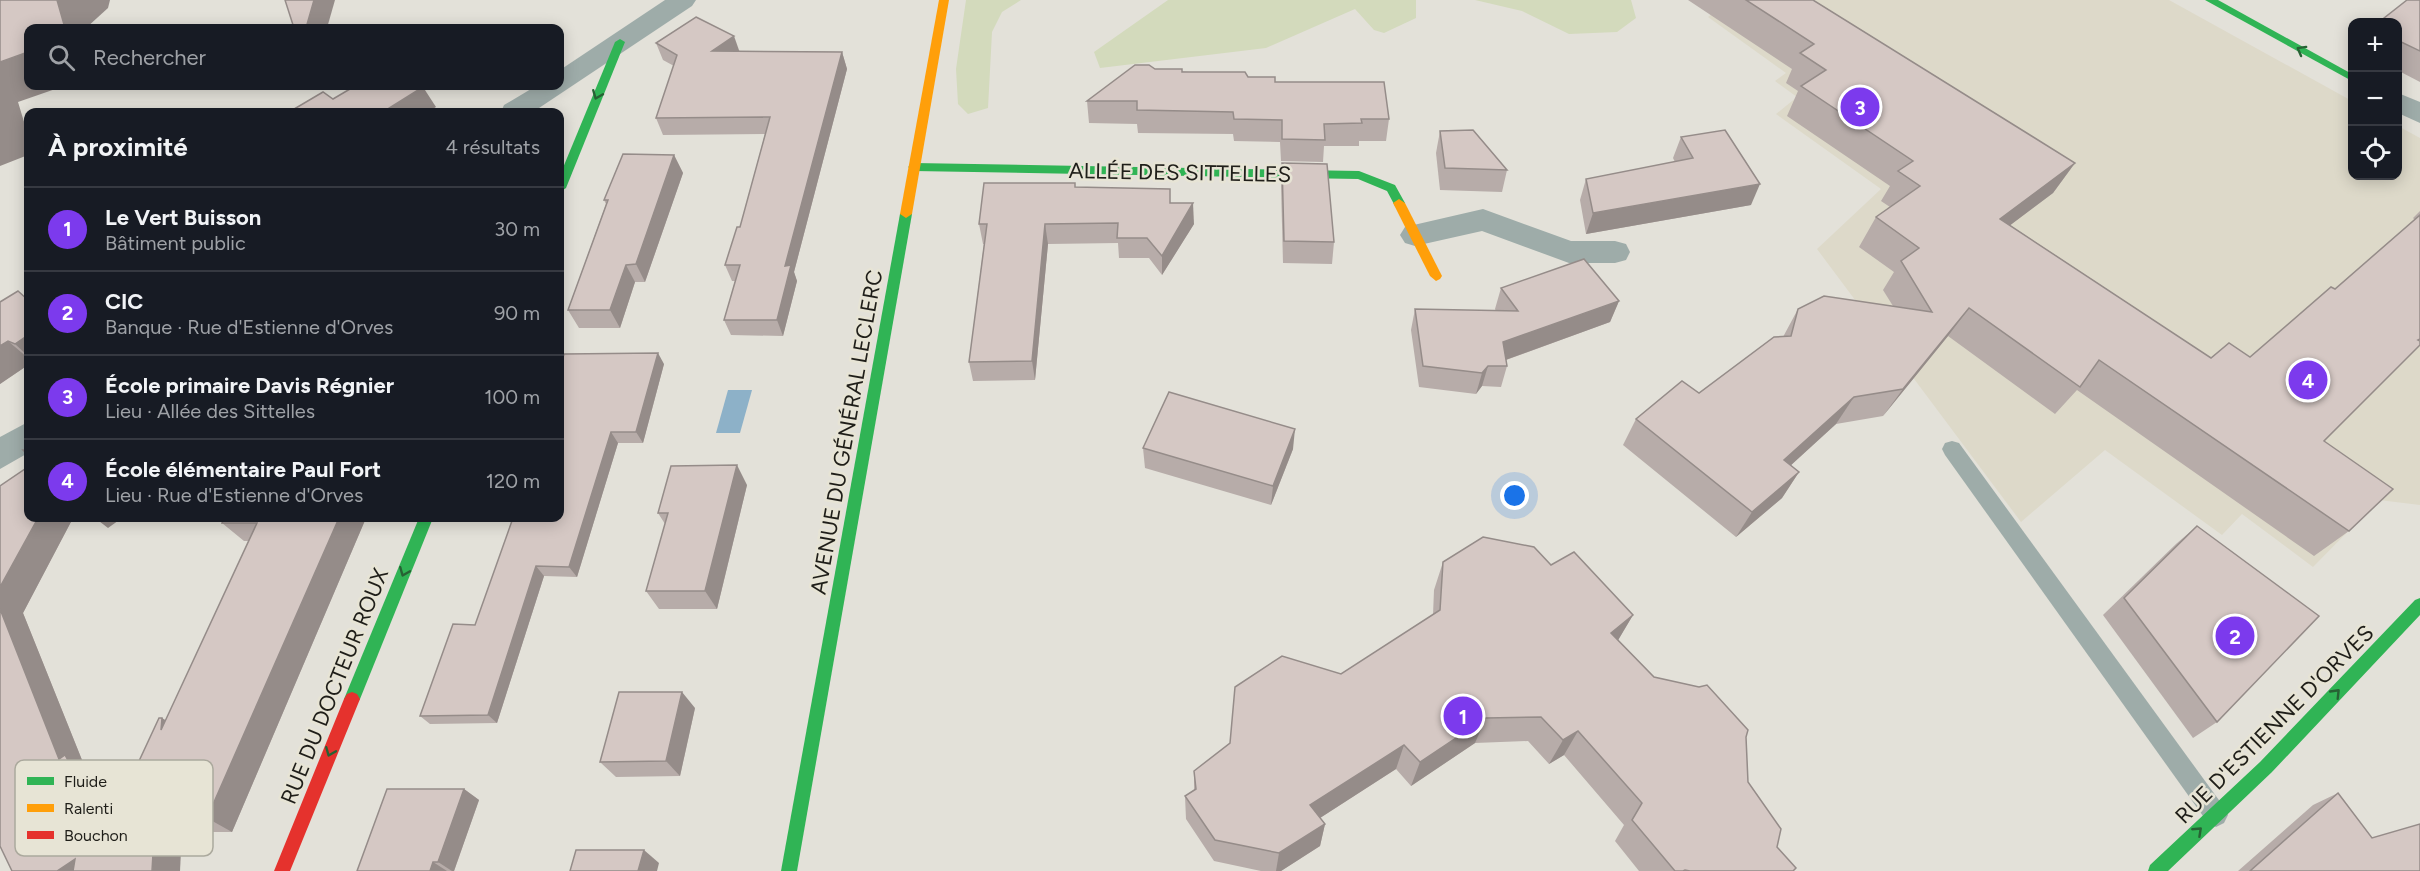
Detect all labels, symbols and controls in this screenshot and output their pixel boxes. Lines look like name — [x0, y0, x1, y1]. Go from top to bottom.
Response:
map controls — [2348, 18, 2402, 180]
button: + — [2348, 18, 2402, 72]
search box — [24, 24, 564, 90]
icon: search — [45, 41, 78, 74]
text: Rechercher — [93, 44, 206, 71]
one-way arrow — [2297, 46, 2307, 57]
button: − — [2348, 72, 2402, 126]
pin: 3 — [1840, 84, 1880, 130]
one-way arrow — [592, 89, 604, 100]
button: locate — [2348, 126, 2402, 180]
text: À proximité — [48, 131, 188, 163]
text: 4 résultats — [445, 135, 540, 159]
street label: ALLÉE DES SITTELLES — [1068, 157, 1291, 188]
text: Le Vert Buisson — [105, 204, 261, 231]
text: 1 — [63, 217, 72, 241]
text: 30 m — [494, 217, 540, 241]
text: Bâtiment public — [105, 231, 246, 255]
street label: AVENUE DU GÉNÉRAL LECLERC — [805, 268, 888, 597]
text: CIC — [105, 288, 143, 315]
text: 2 — [62, 301, 73, 325]
text: 90 m — [494, 301, 540, 325]
text: Banque · Rue d'Estienne d'Orves — [105, 315, 393, 339]
pin: 4 — [2288, 358, 2328, 403]
text: École primaire Davis Régnier — [105, 372, 394, 399]
text: 3 — [62, 385, 73, 409]
text: 100 m — [484, 385, 540, 409]
text: Lieu · Allée des Sittelles — [105, 399, 315, 423]
text: École élémentaire Paul Fort — [105, 456, 381, 483]
text: 4 — [61, 469, 74, 493]
text: 120 m — [486, 469, 540, 493]
your location — [1500, 481, 1529, 510]
text: Lieu · Rue d'Estienne d'Orves — [105, 483, 363, 507]
street label: RUE DU DOCTEUR ROUX — [275, 564, 394, 808]
one-way arrow — [398, 566, 411, 576]
pin: 2 — [2216, 614, 2254, 658]
street label: RUE D'ESTIENNE D'ORVES — [2169, 619, 2379, 829]
one-way arrow — [2329, 689, 2340, 700]
pin: 1 — [1444, 694, 1482, 738]
one-way arrow — [325, 746, 337, 757]
legend — [15, 760, 213, 856]
text: Fluide — [64, 772, 107, 791]
text: Ralenti — [64, 799, 113, 818]
text: Bouchon — [64, 826, 128, 845]
one-way arrow — [2192, 827, 2202, 838]

